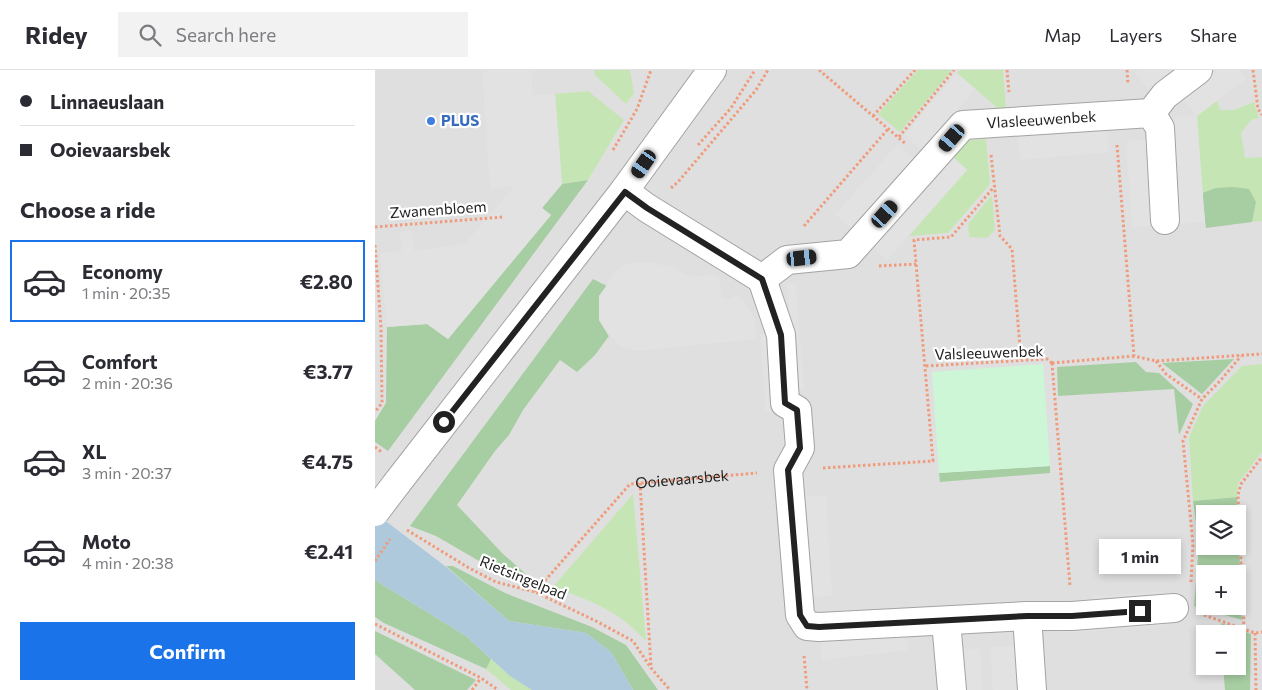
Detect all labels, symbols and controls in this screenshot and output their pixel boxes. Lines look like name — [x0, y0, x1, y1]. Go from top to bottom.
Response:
search box — [118, 12, 468, 57]
text: Ridey — [25, 20, 88, 49]
icon: search — [136, 21, 164, 49]
text: Search here — [176, 23, 276, 46]
text: Map — [1044, 24, 1081, 46]
text: Layers — [1109, 24, 1162, 46]
text: Share — [1190, 24, 1237, 46]
text: Linnaeuslaan — [50, 90, 164, 113]
street label: Vlasleeuwenbek — [986, 107, 1097, 131]
place label: PLUS — [441, 111, 479, 129]
marker: PLUS — [425, 115, 437, 127]
car — [936, 122, 967, 154]
text: Ooievaarsbek — [50, 138, 171, 161]
car — [629, 147, 658, 181]
text: Choose a ride — [20, 196, 155, 223]
street label: Zwanenbloem — [389, 197, 487, 221]
car — [869, 198, 900, 230]
car — [786, 249, 817, 267]
icon: car — [22, 259, 67, 304]
text: Economy — [82, 260, 163, 283]
text: €2.80 — [300, 270, 353, 293]
text: 1 min · 20:35 — [82, 283, 170, 302]
street label: Valsleeuwenbek — [934, 341, 1044, 363]
icon: car — [22, 349, 67, 394]
text: Comfort — [82, 350, 158, 373]
text: €3.77 — [303, 360, 353, 383]
text: 2 min · 20:36 — [82, 373, 173, 392]
route start — [433, 411, 455, 433]
icon: car — [22, 439, 67, 484]
text: XL — [82, 440, 107, 463]
text: €4.75 — [302, 450, 353, 473]
text: 3 min · 20:37 — [82, 463, 172, 482]
street label: Ooievaarsbek — [634, 465, 729, 492]
map controls — [1196, 505, 1246, 675]
button: layers — [1196, 505, 1246, 555]
icon: car — [22, 529, 67, 574]
text: Moto — [82, 530, 131, 553]
callout: 1 min — [1099, 538, 1181, 574]
text: €2.41 — [304, 540, 353, 563]
text: 1 min — [1121, 547, 1159, 566]
street label: Rietsingelpad — [477, 551, 569, 603]
text: 4 min · 20:38 — [82, 553, 174, 572]
button: + — [1196, 565, 1246, 615]
route end — [1129, 600, 1151, 622]
button: Confirm — [20, 622, 355, 680]
button: − — [1196, 625, 1246, 675]

